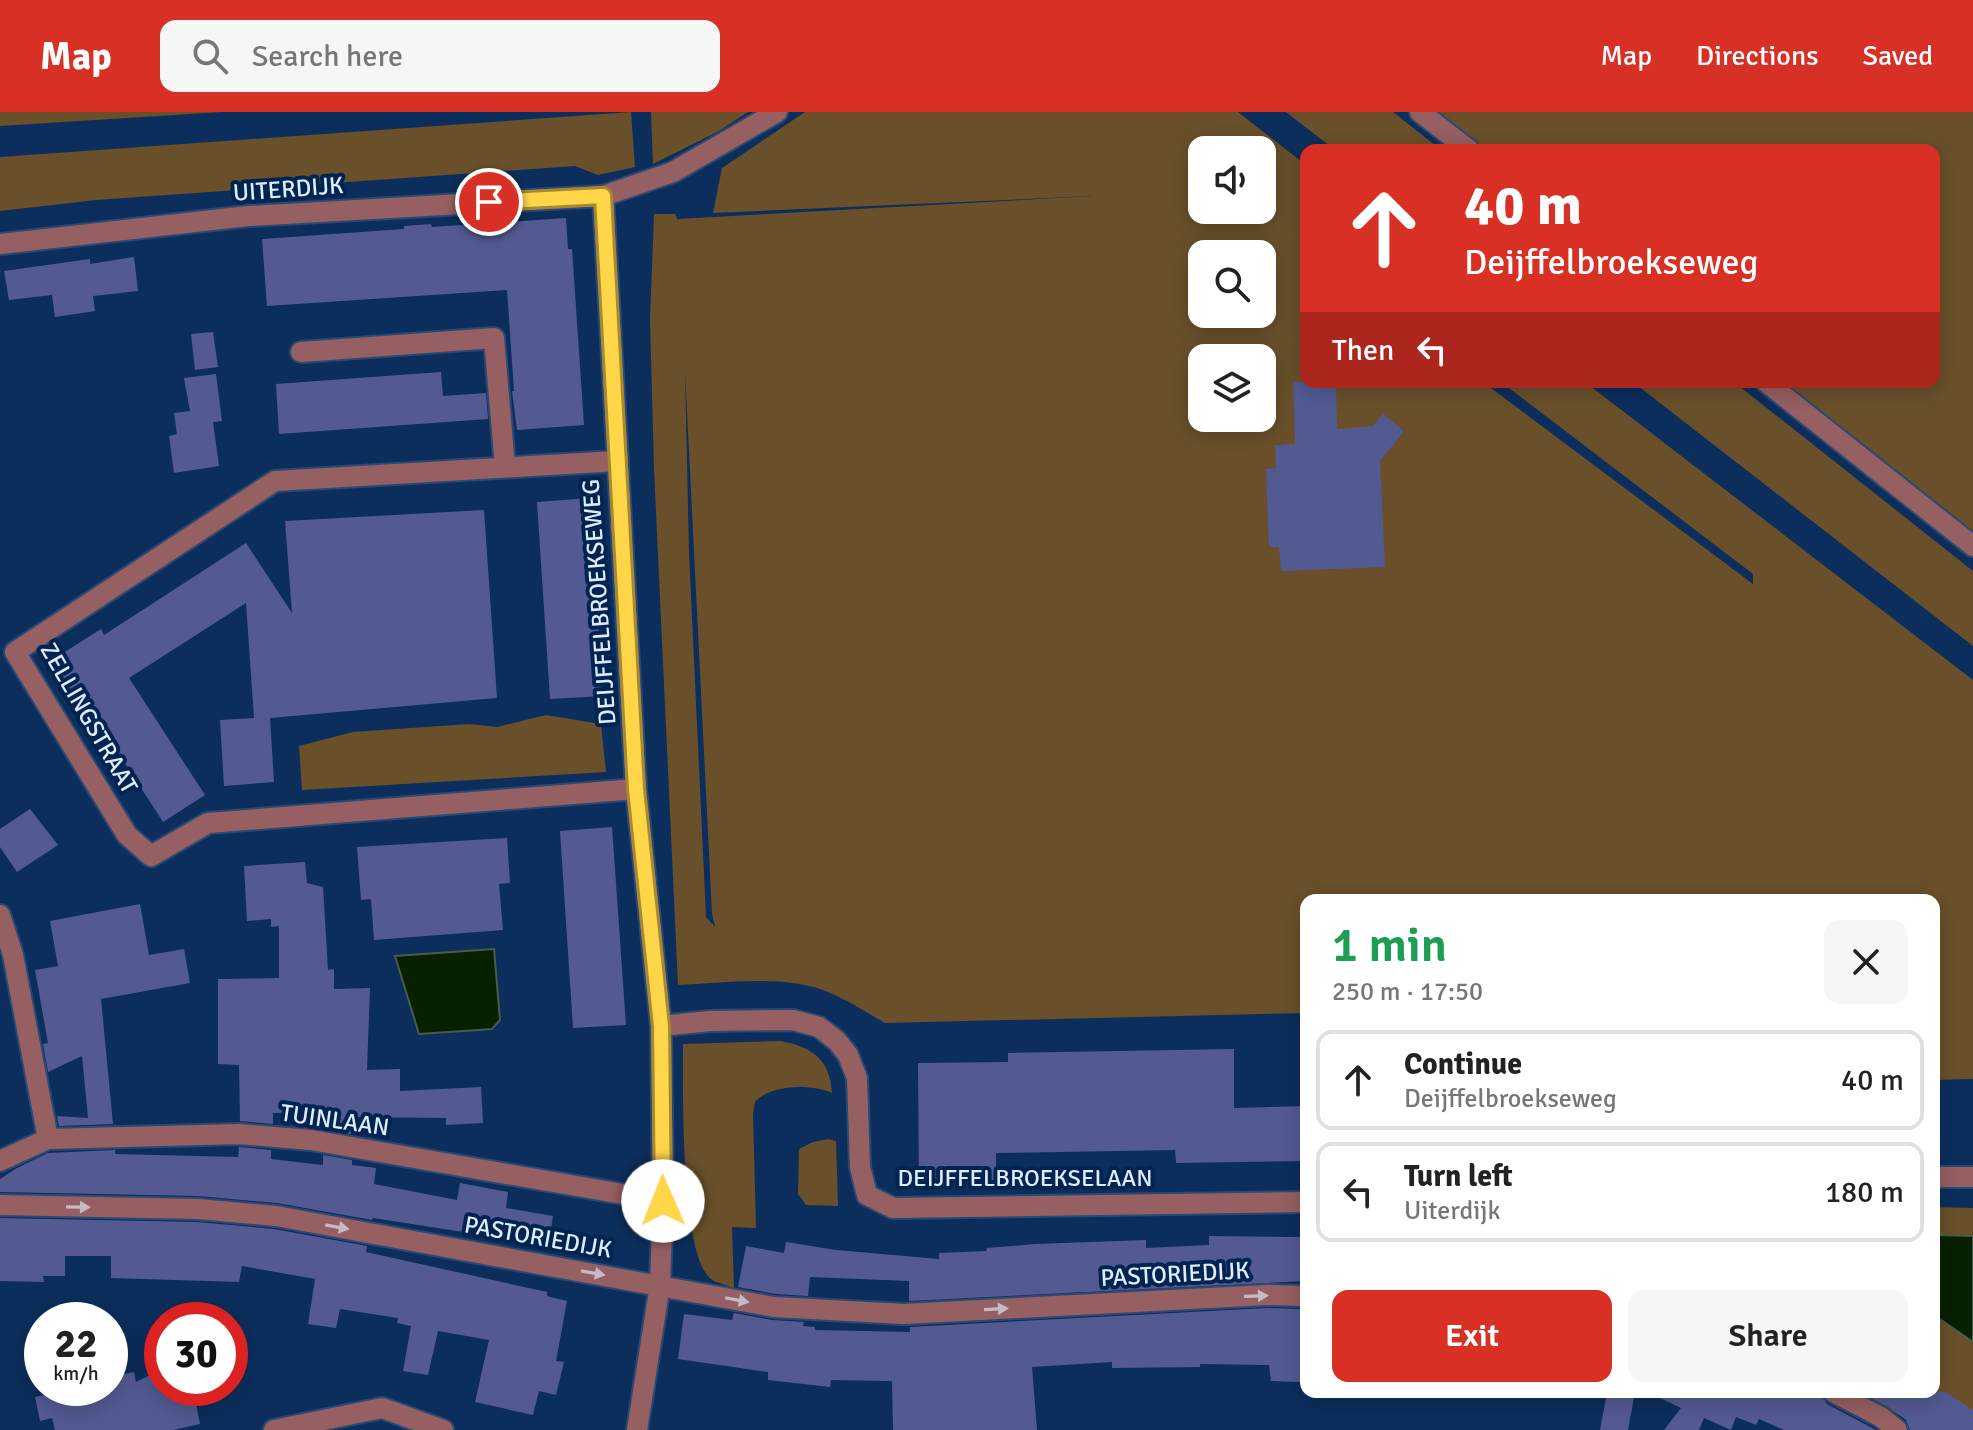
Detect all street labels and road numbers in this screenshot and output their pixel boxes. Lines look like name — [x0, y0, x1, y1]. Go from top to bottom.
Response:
street label: UITERDIJK — [232, 170, 344, 208]
street label: DEIJFFELBROEKSEWEG — [575, 478, 623, 726]
street label: ZELLINGSTRAAT — [34, 637, 144, 799]
street label: TUINLAAN — [279, 1098, 391, 1142]
street label: DEIJFFELBROEKSELAAN — [898, 1163, 1152, 1193]
street label: PASTORIEDIJK — [462, 1209, 614, 1265]
street label: PASTORIEDIJK — [1100, 1255, 1250, 1293]

